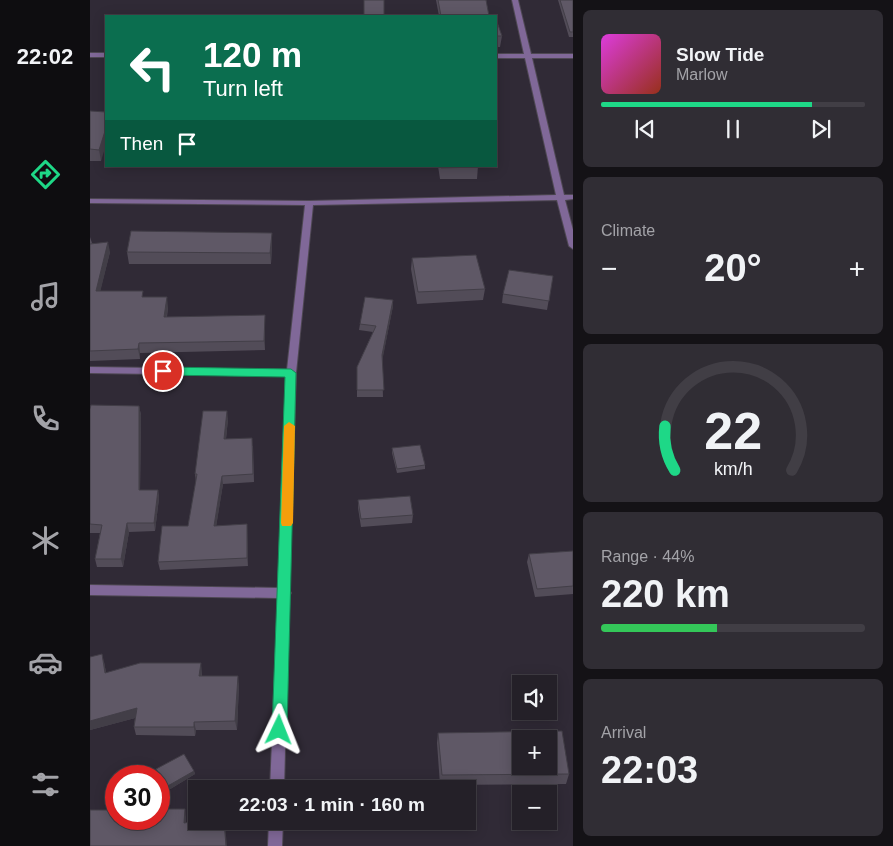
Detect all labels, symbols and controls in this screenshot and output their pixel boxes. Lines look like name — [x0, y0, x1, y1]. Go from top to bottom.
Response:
icon: left — [120, 35, 185, 100]
text: 120 m — [203, 35, 302, 74]
text: 22:02 — [17, 44, 73, 69]
text: Slow Tide — [676, 44, 764, 65]
text: Marlow — [676, 66, 728, 83]
text: Turn left — [203, 76, 283, 101]
icon: previous — [631, 115, 659, 143]
icon: pause — [719, 115, 747, 143]
icon: next — [807, 115, 835, 143]
icon: arrive — [173, 130, 201, 158]
text: Then — [120, 133, 163, 154]
icon: directions — [28, 157, 63, 192]
text: Climate — [601, 222, 655, 239]
text: 20° — [704, 247, 762, 289]
text: − — [601, 253, 617, 284]
text: + — [849, 253, 865, 284]
icon: music — [28, 279, 63, 314]
pin — [142, 350, 184, 392]
icon: arrive — [149, 357, 177, 385]
icon: phone — [28, 401, 63, 436]
text: 22 — [704, 402, 762, 460]
text: km/h — [714, 459, 752, 479]
icon: climate — [28, 523, 63, 558]
text: Range · 44% — [601, 548, 694, 565]
text: 220 km — [601, 573, 730, 615]
icon: car — [28, 645, 63, 680]
map controls — [512, 675, 557, 830]
button: sound — [512, 675, 557, 720]
position arrow — [252, 703, 304, 755]
text: Arrival — [601, 724, 646, 741]
button: + — [512, 730, 557, 775]
text: 22:03 — [601, 749, 698, 791]
speed limit sign: 30 — [105, 765, 170, 830]
icon: filters — [28, 767, 63, 802]
button: − — [512, 785, 557, 830]
text: 22:03 · 1 min · 160 m — [239, 794, 425, 815]

